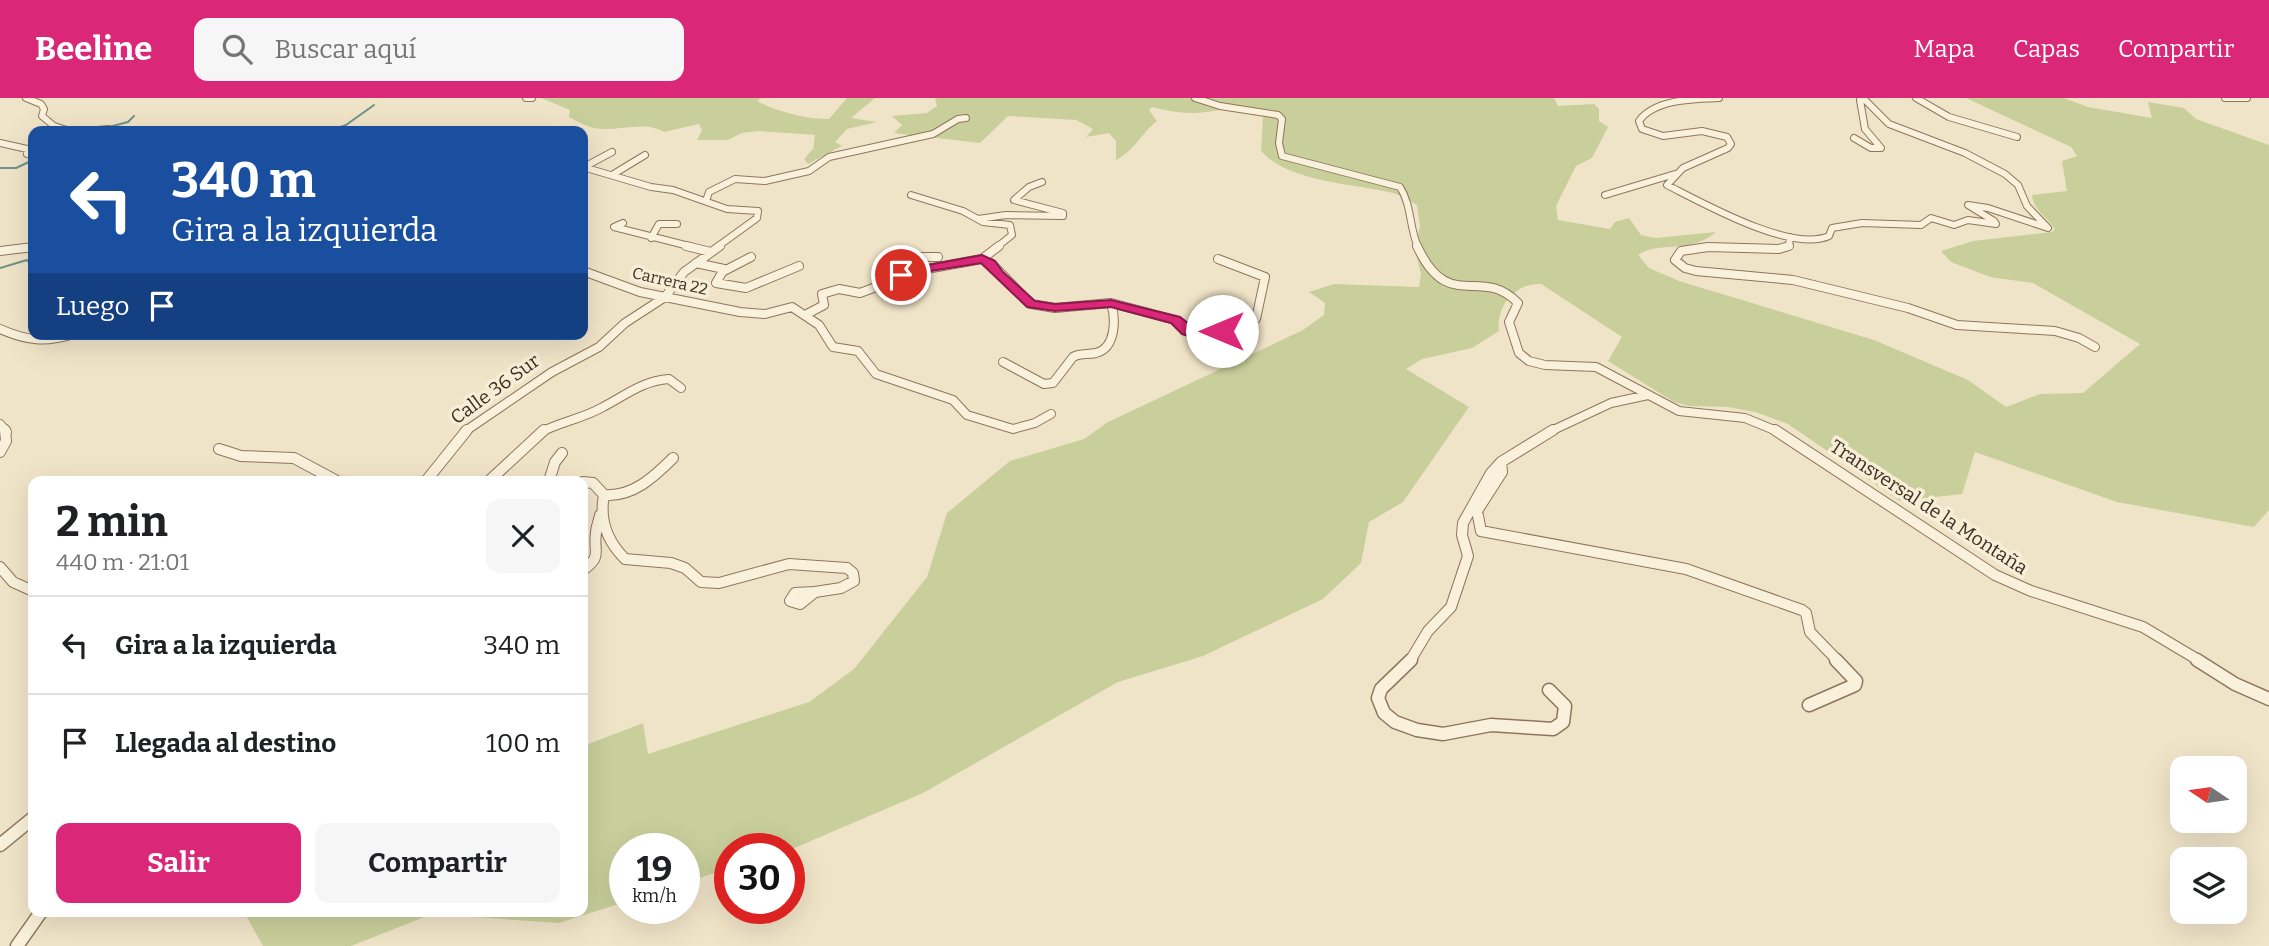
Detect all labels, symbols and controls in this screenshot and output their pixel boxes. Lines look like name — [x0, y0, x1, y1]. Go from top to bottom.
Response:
search box — [194, 18, 684, 81]
text: Beeline — [35, 29, 152, 69]
icon: search — [218, 30, 256, 68]
text: Buscar aquí — [274, 34, 416, 65]
text: Mapa — [1913, 35, 1975, 63]
text: Capas — [2013, 35, 2080, 63]
text: Compartir — [2118, 35, 2234, 63]
text: 340 m — [171, 151, 316, 210]
icon: left — [56, 154, 147, 245]
text: Gira a la izquierda — [171, 211, 438, 249]
pin — [871, 245, 931, 305]
icon: arrive — [882, 256, 920, 294]
street label: Carrera 22 — [630, 263, 710, 299]
icon: arrive — [143, 287, 181, 325]
text: Luego — [56, 291, 129, 322]
position arrow — [1185, 294, 1259, 368]
street label: Calle 36 Sur — [446, 349, 544, 429]
street label: Transversal de la Montaña — [1826, 435, 2032, 580]
text: 2 min — [56, 497, 168, 547]
button: close — [486, 499, 560, 573]
text: 440 m · 21:01 — [56, 548, 189, 576]
icon: left — [56, 626, 94, 664]
text: Gira a la izquierda — [115, 630, 337, 661]
text: 340 m — [483, 630, 560, 661]
icon: arrive — [56, 724, 94, 762]
text: Llegada al destino — [115, 728, 336, 759]
text: 100 m — [486, 728, 560, 759]
north arrow — [2170, 756, 2247, 833]
map controls — [2170, 756, 2247, 924]
button: Salir — [56, 823, 301, 903]
button: Compartir — [315, 823, 560, 903]
speed limit sign: 30 — [714, 833, 805, 924]
button: layers — [2170, 847, 2247, 924]
text: 19 — [637, 848, 672, 890]
text: km/h — [632, 885, 677, 907]

